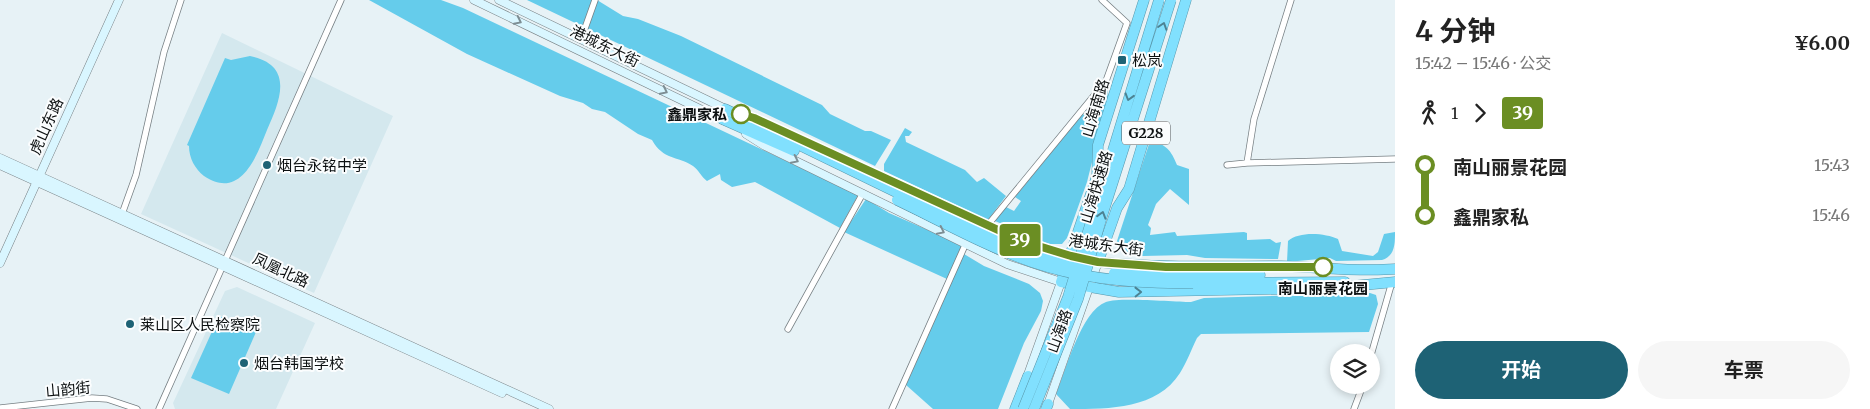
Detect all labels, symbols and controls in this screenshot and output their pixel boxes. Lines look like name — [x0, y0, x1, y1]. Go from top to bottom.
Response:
text: 4 分钟 — [1415, 13, 1495, 49]
one-way arrow — [513, 15, 522, 25]
street label: 港城东大街 — [567, 21, 643, 71]
one-way arrow — [1157, 23, 1167, 31]
text: ¥6.00 — [1794, 31, 1850, 55]
place label: 松岚 — [1132, 51, 1162, 70]
text: 15:42 – 15:46 · 公交 — [1415, 53, 1551, 73]
marker: 松岚 — [1116, 54, 1128, 66]
street label: 山海南路 — [1077, 77, 1113, 139]
one-way arrow — [659, 85, 668, 96]
one-way arrow — [1125, 92, 1135, 100]
street label: 虎山东路 — [25, 95, 67, 157]
icon: walk — [1415, 99, 1443, 127]
icon: forward — [1466, 99, 1494, 127]
text: 39 — [1512, 101, 1533, 124]
text: 1 — [1451, 103, 1458, 123]
marker: 鑫鼎家私 — [731, 104, 751, 124]
place label: 鑫鼎家私 — [667, 105, 727, 124]
road number: G228 — [1122, 122, 1170, 144]
street label: 山海快速路 — [1076, 148, 1116, 226]
one-way arrow — [790, 154, 799, 164]
text: 南山丽景花园 — [1453, 155, 1567, 179]
text: 15:43 — [1814, 155, 1850, 175]
place label: 烟台永铭中学 — [277, 156, 367, 175]
marker: 烟台永铭中学 — [261, 159, 273, 171]
text: 鑫鼎家私 — [1453, 205, 1529, 229]
text: 15:46 — [1812, 205, 1850, 225]
one-way arrow — [1097, 211, 1107, 219]
one-way arrow — [936, 224, 945, 234]
line badge: 39 — [998, 224, 1042, 256]
text: 39 — [1010, 228, 1030, 251]
street label: 港城东大街 — [1068, 230, 1144, 260]
street label: 凤凰北路 — [250, 249, 312, 291]
marker: 南山丽景花园 — [1313, 257, 1333, 277]
place label: 南山丽景花园 — [1278, 279, 1368, 298]
one-way arrow — [1134, 286, 1142, 297]
street label: 山海路 — [1042, 307, 1076, 355]
place label: 莱山区人民检察院 — [140, 315, 260, 334]
marker: 莱山区人民检察院 — [124, 318, 136, 330]
button: 开始 — [1415, 341, 1628, 399]
button: 车票 — [1638, 341, 1850, 399]
map controls — [1330, 344, 1380, 394]
button: layers — [1330, 344, 1380, 394]
place label: 烟台韩国学校 — [254, 354, 344, 373]
marker: 烟台韩国学校 — [238, 357, 250, 369]
street label: 山韵街 — [45, 378, 91, 400]

